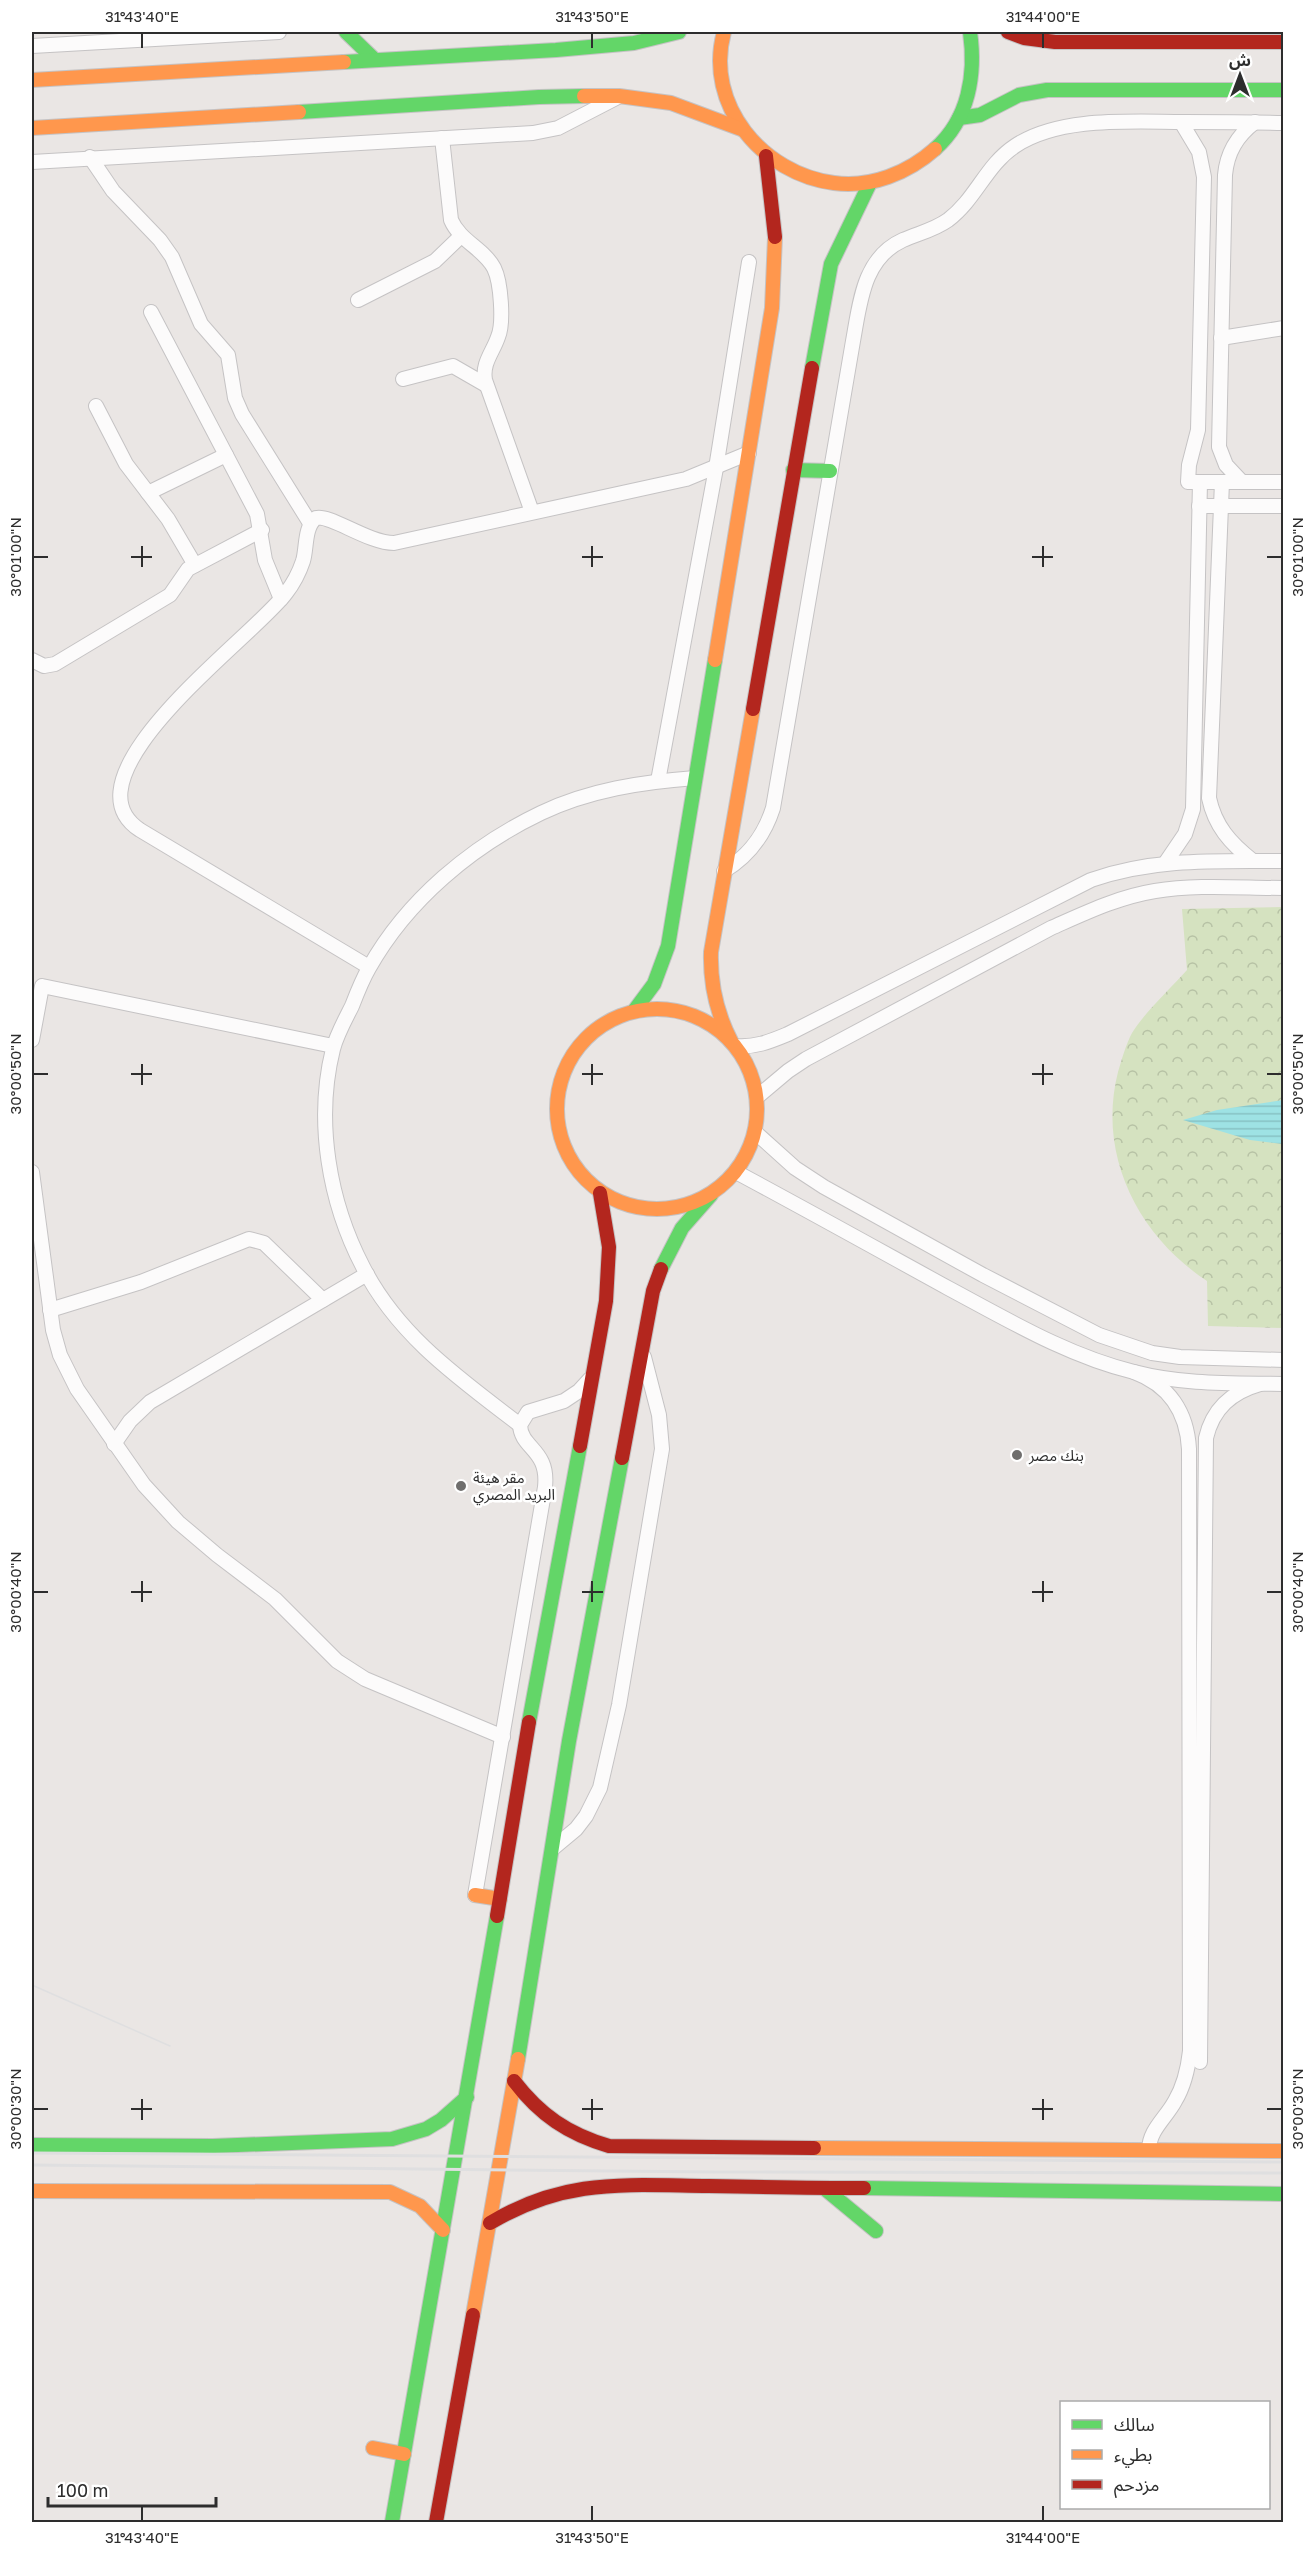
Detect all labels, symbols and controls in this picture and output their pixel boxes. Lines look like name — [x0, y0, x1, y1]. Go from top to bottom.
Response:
text: 31°43'40"E — [105, 7, 179, 25]
text: 31°43'50"E — [555, 7, 629, 25]
text: 31°44'00"E — [1006, 7, 1080, 25]
north arrow — [1210, 45, 1270, 105]
text: ش — [1229, 50, 1251, 70]
text: 30°01'00"N — [6, 517, 24, 597]
text: 30°01'00"N — [1288, 517, 1306, 597]
text: 30°00'50"N — [6, 1033, 24, 1115]
text: 30°00'50"N — [1288, 1033, 1306, 1115]
place label: بنك مصر — [1028, 1446, 1084, 1465]
marker: بنك مصر — [1010, 1448, 1024, 1462]
place label: مقر هيئة البريد المصري — [473, 1468, 555, 1506]
marker: مقر هيئة البريد المصري — [454, 1479, 468, 1493]
text: 30°00'40"N — [6, 1551, 24, 1633]
text: 30°00'40"N — [1288, 1551, 1306, 1633]
text: 30°00'30"N — [6, 2068, 24, 2150]
text: 30°00'30"N — [1288, 2068, 1306, 2150]
legend — [1060, 2401, 1270, 2509]
text: سالك — [1114, 2413, 1155, 2435]
text: بطيء — [1114, 2443, 1152, 2468]
scale bar — [48, 2470, 216, 2508]
text: مزدحم — [1114, 2473, 1159, 2498]
text: 100 m — [57, 2479, 108, 2501]
text: 31°43'40"E — [105, 2528, 179, 2546]
text: 31°43'50"E — [555, 2528, 629, 2546]
text: 31°44'00"E — [1006, 2528, 1080, 2546]

